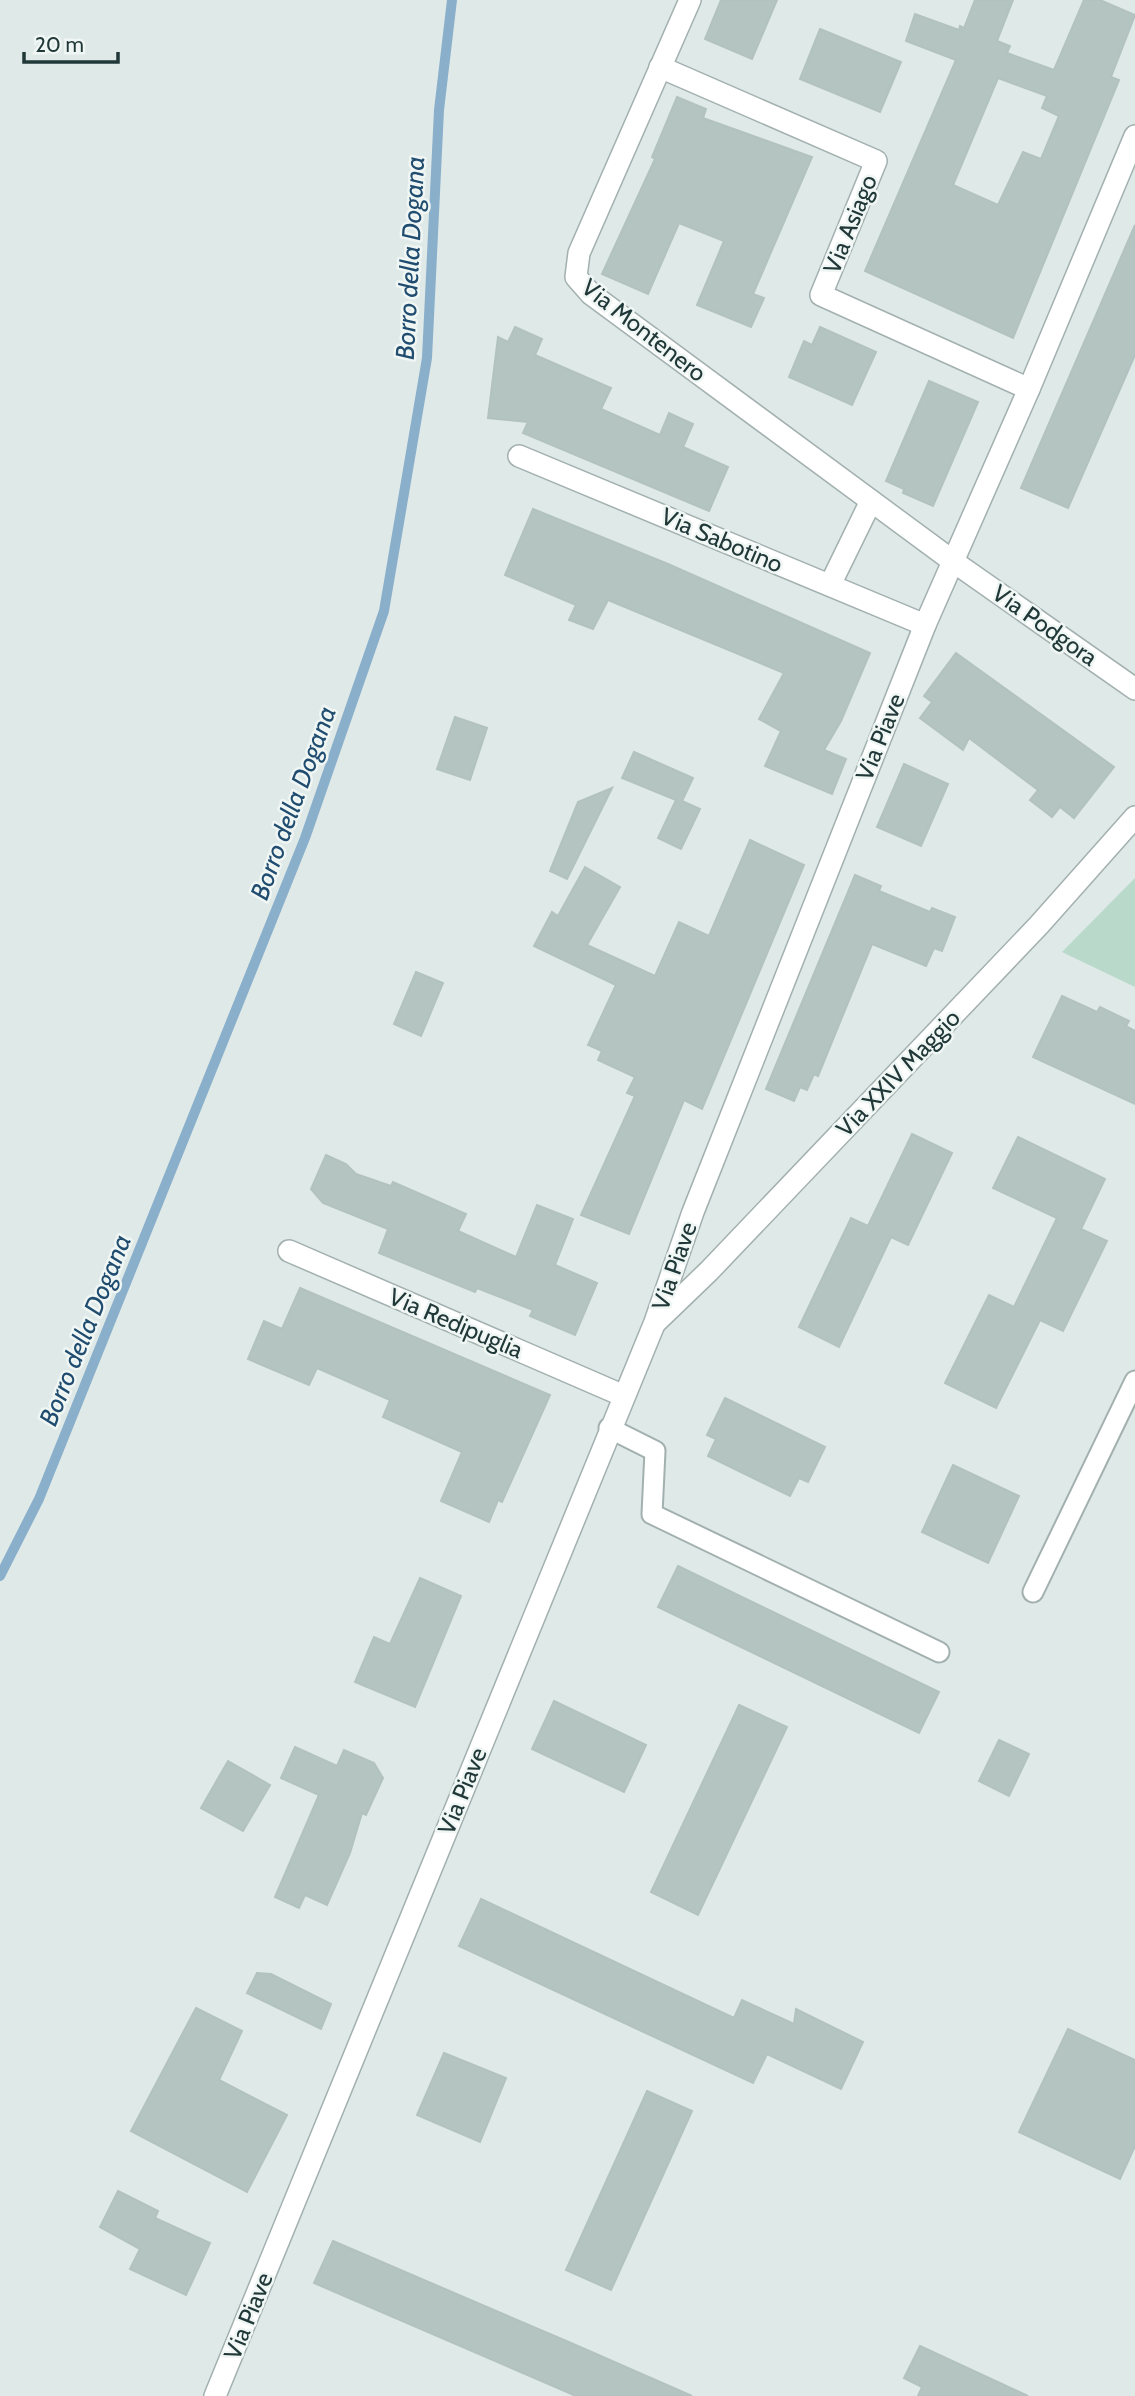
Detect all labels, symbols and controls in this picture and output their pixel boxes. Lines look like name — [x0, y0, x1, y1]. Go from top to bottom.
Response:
scale bar — [24, 21, 119, 65]
text: 20 m — [35, 32, 84, 57]
water label: Borro della Dogana — [389, 155, 431, 361]
street label: Via Asiago — [817, 170, 883, 278]
street label: Via Montenero — [576, 272, 712, 388]
street label: Via Sabotino — [657, 501, 787, 579]
street label: Via Podgora — [987, 578, 1104, 672]
street label: Via Piave — [849, 689, 911, 785]
water label: Borro della Dogana — [243, 702, 343, 904]
street label: Via XXIV Maggio — [830, 1003, 966, 1143]
street label: Via Piave — [645, 1218, 703, 1314]
water label: Borro della Dogana — [32, 1230, 138, 1430]
street label: Via Redipuglia — [385, 1282, 528, 1364]
street label: Via Piave — [431, 1743, 493, 1839]
street label: Via Piave — [217, 2268, 279, 2364]

